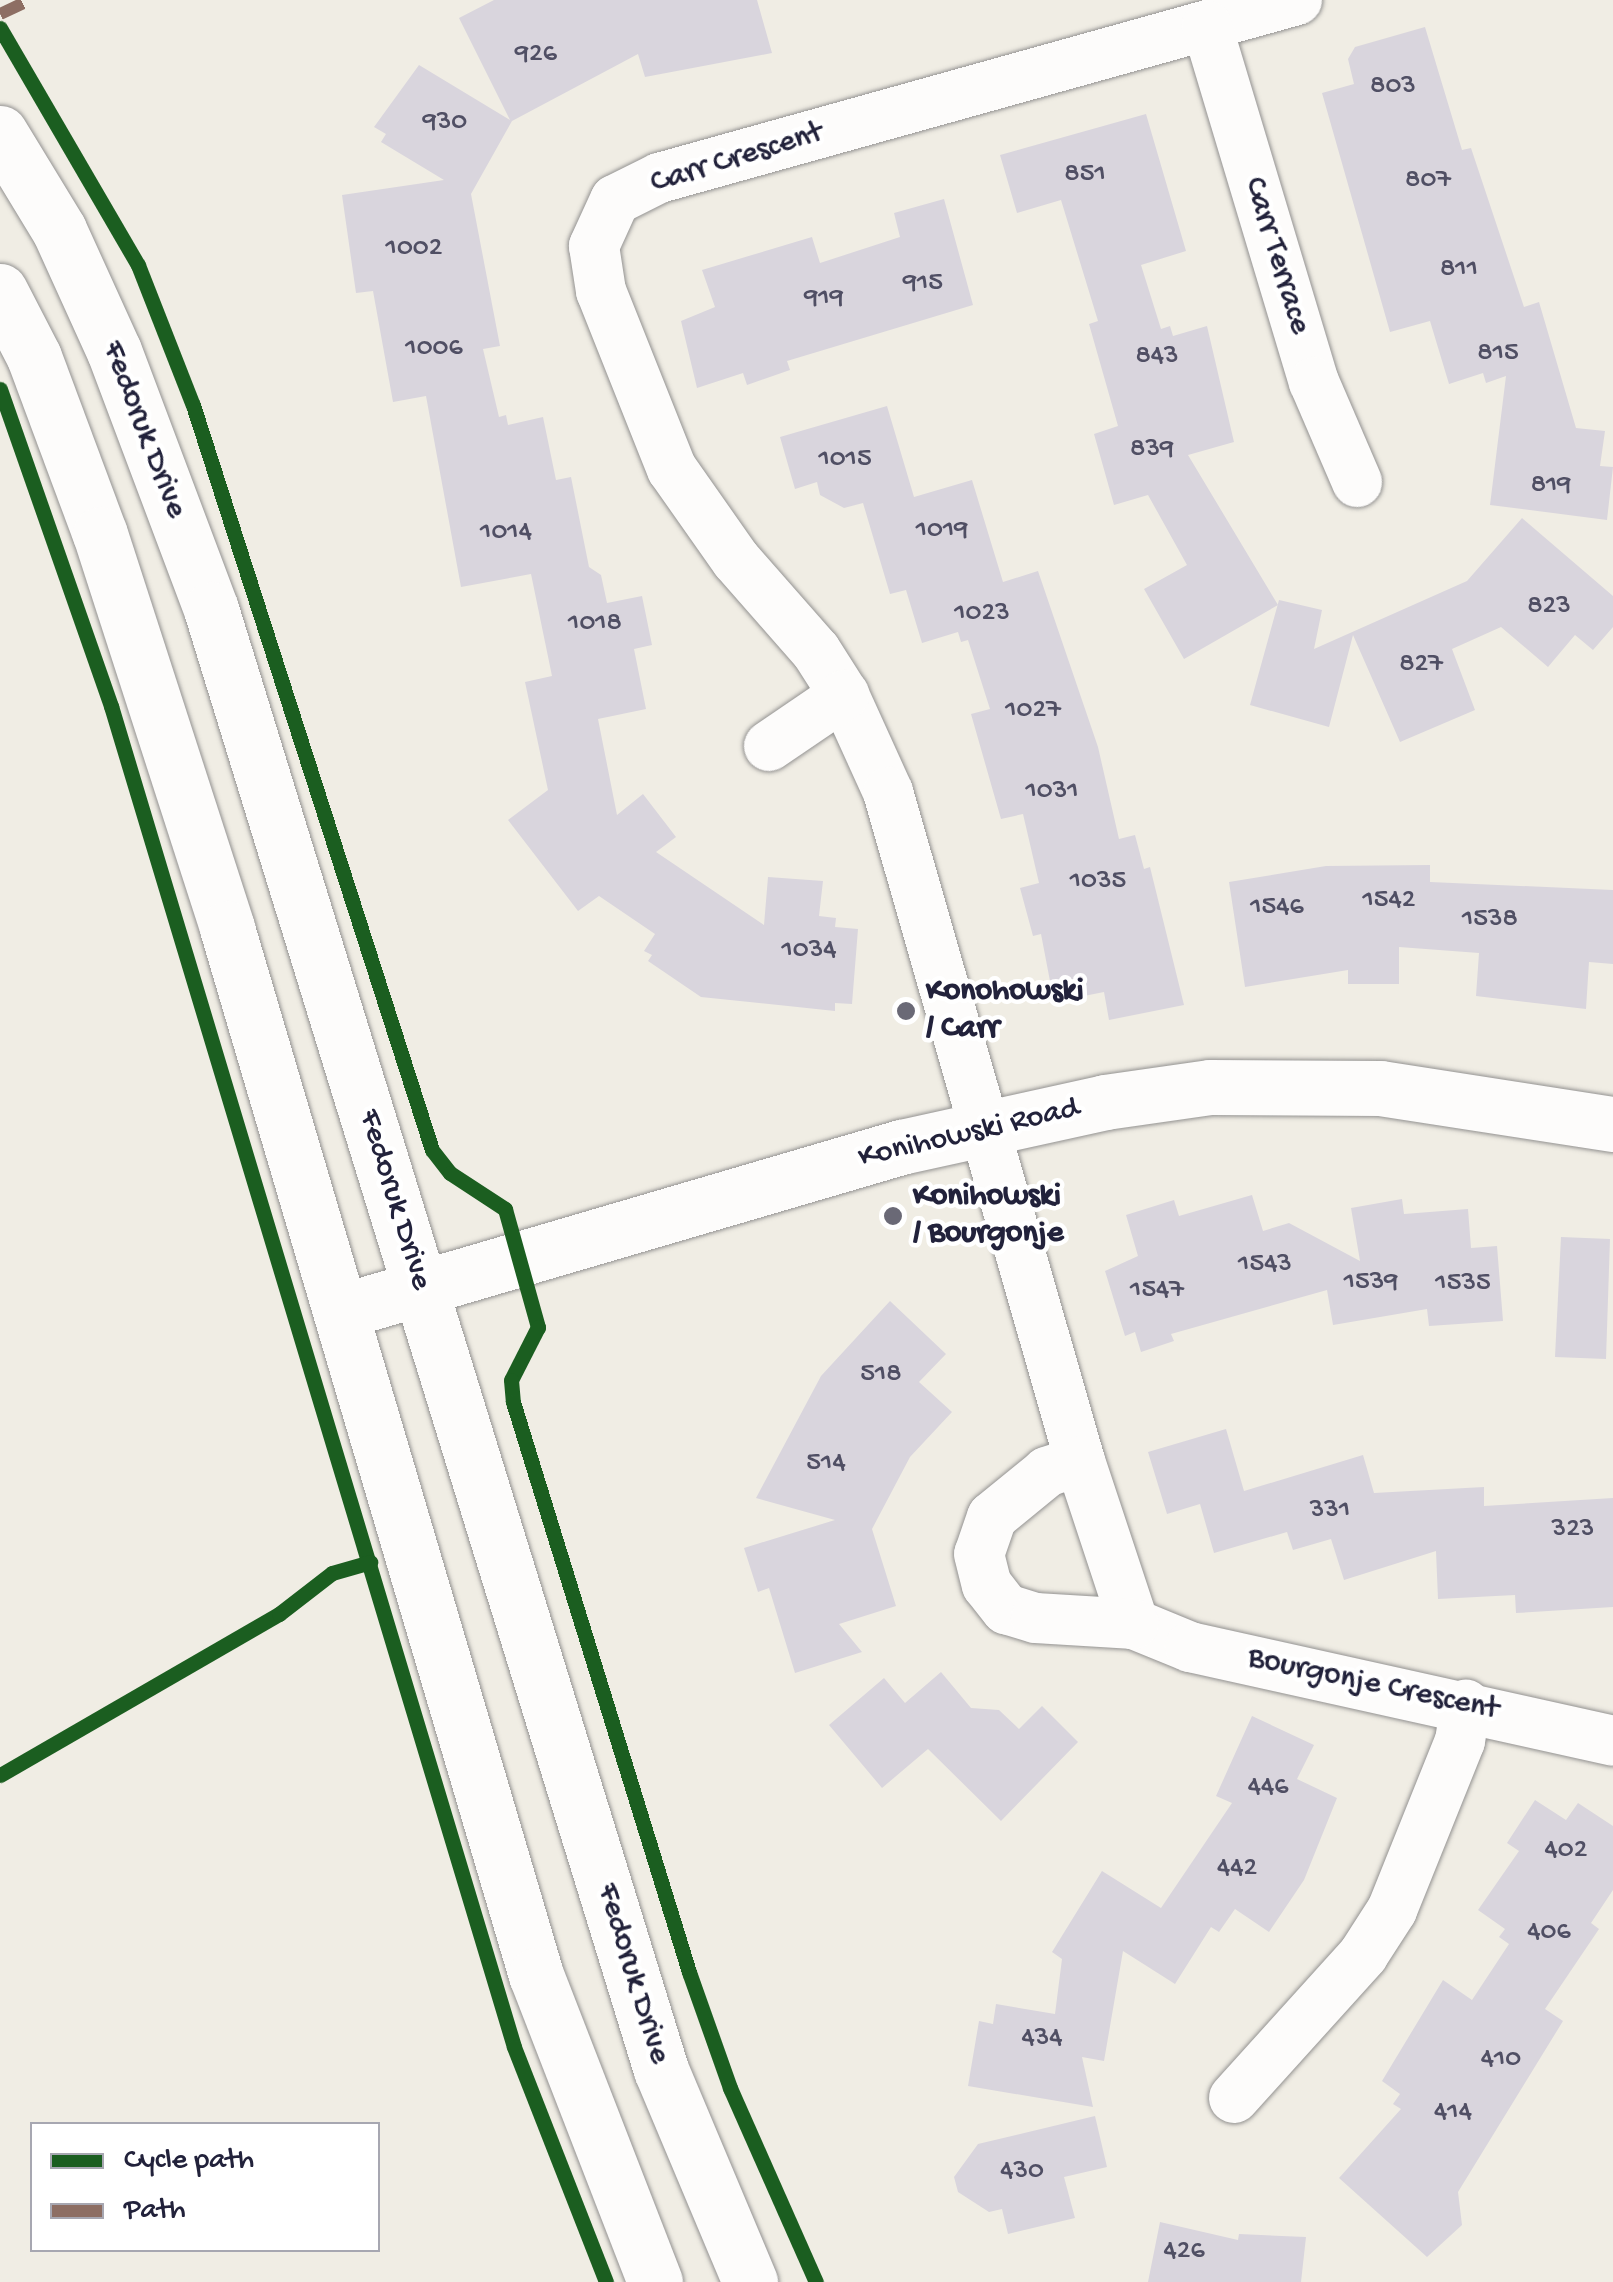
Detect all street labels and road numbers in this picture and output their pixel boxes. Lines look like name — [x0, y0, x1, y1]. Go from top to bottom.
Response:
street label: Carr Crescent — [646, 115, 828, 203]
street label: Carr Terrace — [1234, 173, 1318, 339]
street label: Fedoruk Drive — [92, 336, 194, 524]
street label: Konihowski Road — [855, 1090, 1083, 1178]
street label: Fedoruk Drive — [348, 1105, 440, 1295]
street label: Bourgonje Crescent — [1244, 1640, 1502, 1730]
street label: Fedoruk Drive — [586, 1879, 678, 2069]

